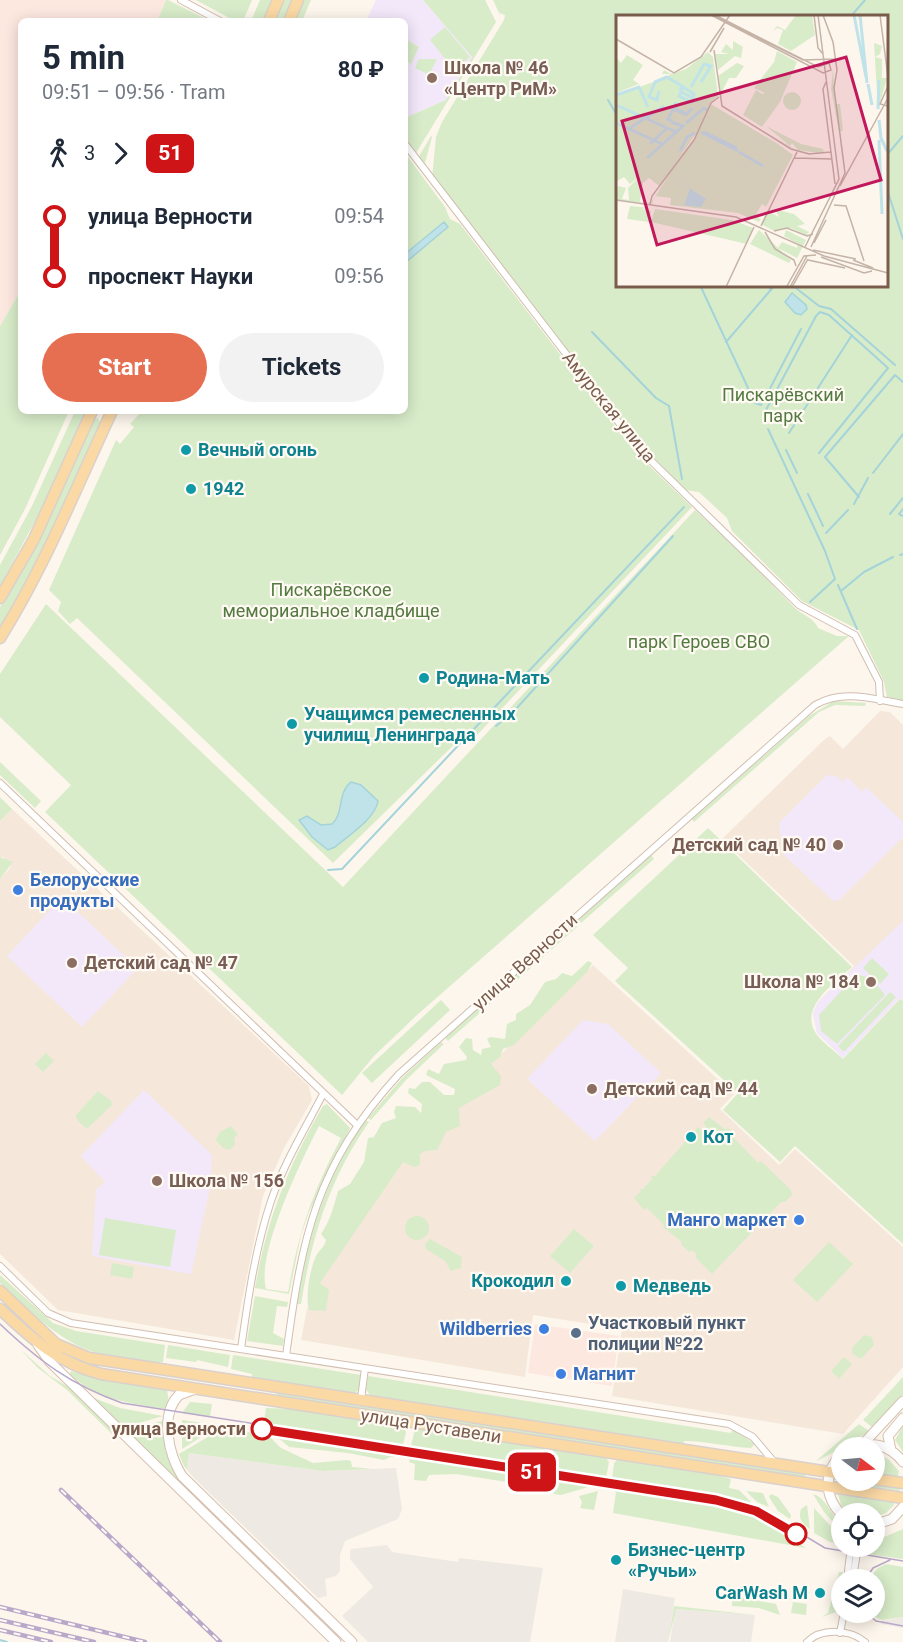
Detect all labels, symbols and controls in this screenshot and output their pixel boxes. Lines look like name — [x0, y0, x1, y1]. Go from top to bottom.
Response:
inset map — [616, 15, 888, 286]
text: 5 min — [42, 38, 125, 77]
text: 80 ₽ — [338, 57, 384, 82]
place label: Школа № 46 «Центр РиМ» — [444, 57, 557, 99]
marker: Школа № 46 «Центр РиМ» — [425, 71, 439, 85]
text: 09:51 – 09:56 · Tram — [42, 80, 225, 104]
icon: walk — [42, 137, 75, 170]
icon: forward — [104, 137, 137, 170]
text: 3 — [84, 141, 95, 165]
text: 51 — [158, 141, 182, 165]
text: улица Верности — [88, 204, 253, 229]
text: 09:54 — [334, 204, 384, 228]
text: проспект Науки — [88, 264, 253, 289]
text: 09:56 — [334, 264, 384, 288]
button: Start — [42, 333, 207, 402]
button: Tickets — [219, 333, 384, 402]
street label: Амурская улица — [558, 347, 660, 466]
park label: Пискарёвский парк — [722, 384, 844, 426]
place label: Вечный огонь — [198, 439, 317, 460]
marker: Вечный огонь — [179, 443, 193, 457]
place label: 1942 — [203, 478, 244, 499]
marker: 1942 — [184, 482, 198, 496]
park label: Пискарёвское мемориальное кладбище — [222, 579, 440, 621]
park label: парк Героев СВО — [628, 631, 770, 652]
place label: Родина-Мать — [436, 667, 550, 688]
marker: Родина-Мать — [417, 671, 431, 685]
place label: Учащимся ремесленных училищ Ленинграда — [304, 703, 517, 745]
marker: Учащимся ремесленных училищ Ленинграда — [285, 717, 299, 731]
place label: Детский сад № 40 — [672, 834, 826, 855]
marker: Детский сад № 40 — [831, 838, 845, 852]
place label: Белорусские продукты — [30, 869, 139, 911]
marker: Белорусские продукты — [11, 883, 25, 897]
street label: улица Верности — [468, 909, 581, 1014]
place label: Детский сад № 47 — [84, 952, 238, 973]
marker: Детский сад № 47 — [65, 956, 79, 970]
place label: Школа № 184 — [744, 971, 859, 992]
marker: Школа № 184 — [864, 975, 878, 989]
place label: Детский сад № 44 — [604, 1078, 758, 1099]
marker: Детский сад № 44 — [585, 1082, 599, 1096]
place label: Кот — [703, 1126, 734, 1147]
marker: Кот — [684, 1130, 698, 1144]
place label: Школа № 156 — [169, 1170, 284, 1191]
marker: Школа № 156 — [150, 1174, 164, 1188]
place label: Манго маркет — [667, 1209, 787, 1230]
marker: Манго маркет — [792, 1213, 806, 1227]
place label: Крокодил — [471, 1270, 554, 1291]
marker: Крокодил — [559, 1274, 573, 1288]
place label: Медведь — [633, 1275, 711, 1296]
marker: Медведь — [614, 1279, 628, 1293]
place label: Участковый пункт полиции №22 — [588, 1312, 746, 1354]
place label: Wildberries — [440, 1318, 532, 1339]
marker: Wildberries — [537, 1322, 551, 1336]
marker: Участковый пункт полиции №22 — [569, 1326, 583, 1340]
place label: Магнит — [573, 1363, 636, 1384]
marker: Магнит — [554, 1367, 568, 1381]
street label: улица Руставели — [359, 1404, 503, 1447]
place label: улица Верности — [111, 1418, 246, 1439]
marker: улица Верности — [251, 1418, 273, 1440]
north arrow — [831, 1437, 885, 1491]
map controls — [831, 1437, 885, 1623]
line badge: 51 — [505, 1452, 559, 1492]
text: 51 — [520, 1460, 544, 1484]
button: locate — [831, 1503, 885, 1557]
unlabelled marker — [785, 1523, 807, 1545]
place label: Бизнес-центр «Ручьи» — [628, 1539, 745, 1581]
marker: Бизнес-центр «Ручьи» — [609, 1553, 623, 1567]
button: layers — [831, 1569, 885, 1623]
place label: CarWash M — [715, 1582, 808, 1603]
marker: CarWash M — [813, 1586, 827, 1600]

